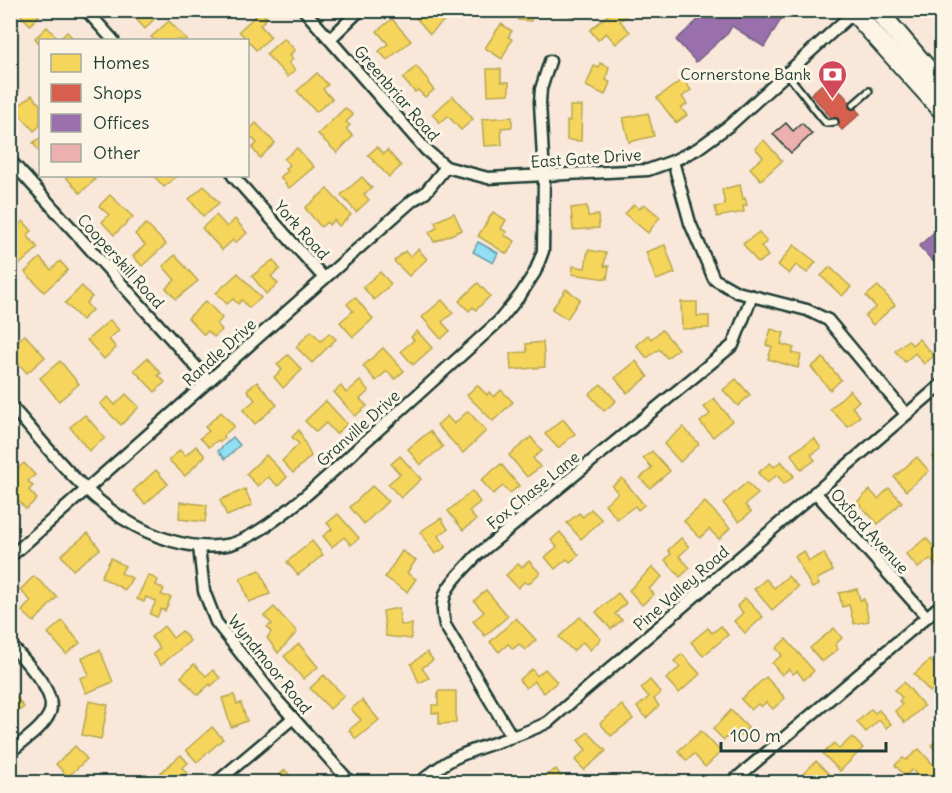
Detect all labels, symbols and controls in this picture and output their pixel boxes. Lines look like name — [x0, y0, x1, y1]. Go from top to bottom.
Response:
legend — [39, 39, 249, 177]
street label: Greenbriar Road — [350, 41, 444, 145]
text: Homes — [93, 51, 150, 74]
bank icon: Cornerstone Bank — [816, 58, 848, 100]
place label: Cornerstone Bank — [680, 64, 811, 84]
text: Shops — [93, 81, 142, 104]
text: Offices — [93, 111, 149, 134]
text: Other — [93, 141, 141, 164]
street label: East Gate Drive — [530, 144, 642, 172]
street label: York Road — [270, 196, 334, 264]
street label: Cooperskill Road — [73, 210, 169, 312]
street label: Randle Drive — [178, 314, 260, 390]
street label: Granville Drive — [312, 385, 404, 471]
street label: Fox Chase Lane — [483, 447, 583, 533]
street label: Oxford Avenue — [827, 484, 913, 578]
street label: Pine Valley Road — [629, 541, 733, 635]
street label: Wyndmoor Road — [224, 610, 316, 718]
scale bar — [721, 715, 886, 753]
text: 100 m — [730, 724, 781, 747]

